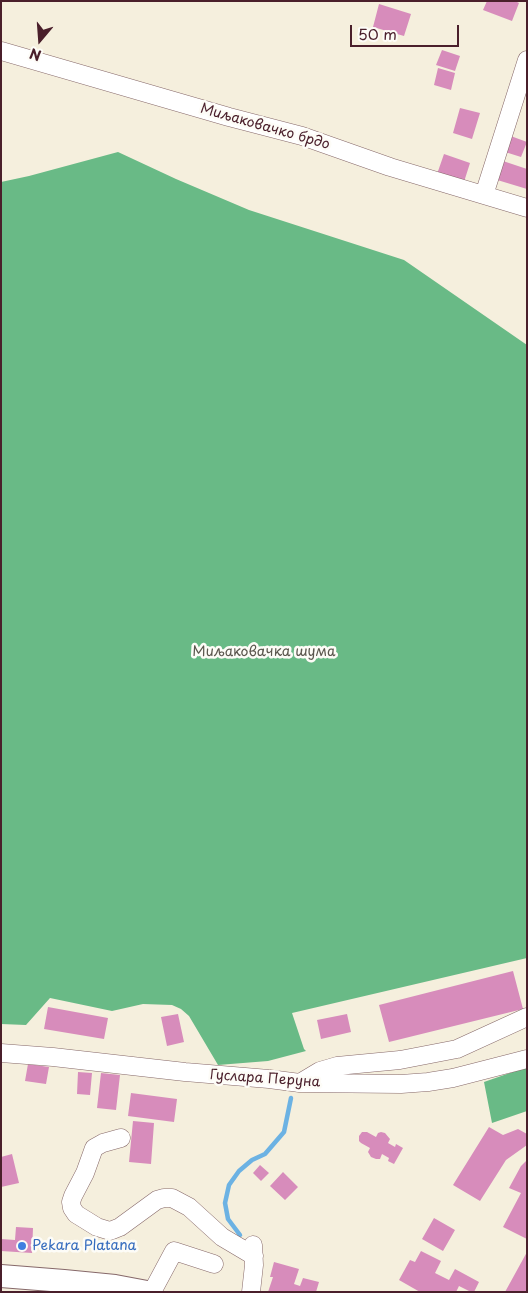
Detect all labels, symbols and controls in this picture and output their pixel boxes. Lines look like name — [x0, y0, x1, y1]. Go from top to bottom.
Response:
north arrow — [15, 15, 65, 65]
scale bar — [353, 15, 462, 47]
text: 50 m — [358, 22, 397, 45]
text: N — [27, 43, 44, 66]
street label: Миљаковачко брдо — [198, 100, 332, 154]
park label: Миљаковачка шума — [192, 644, 336, 660]
street label: Гуслара Перуна — [209, 1067, 321, 1091]
place label: Pekara Platana — [32, 1238, 136, 1254]
marker: Pekara Platana — [16, 1240, 28, 1252]

